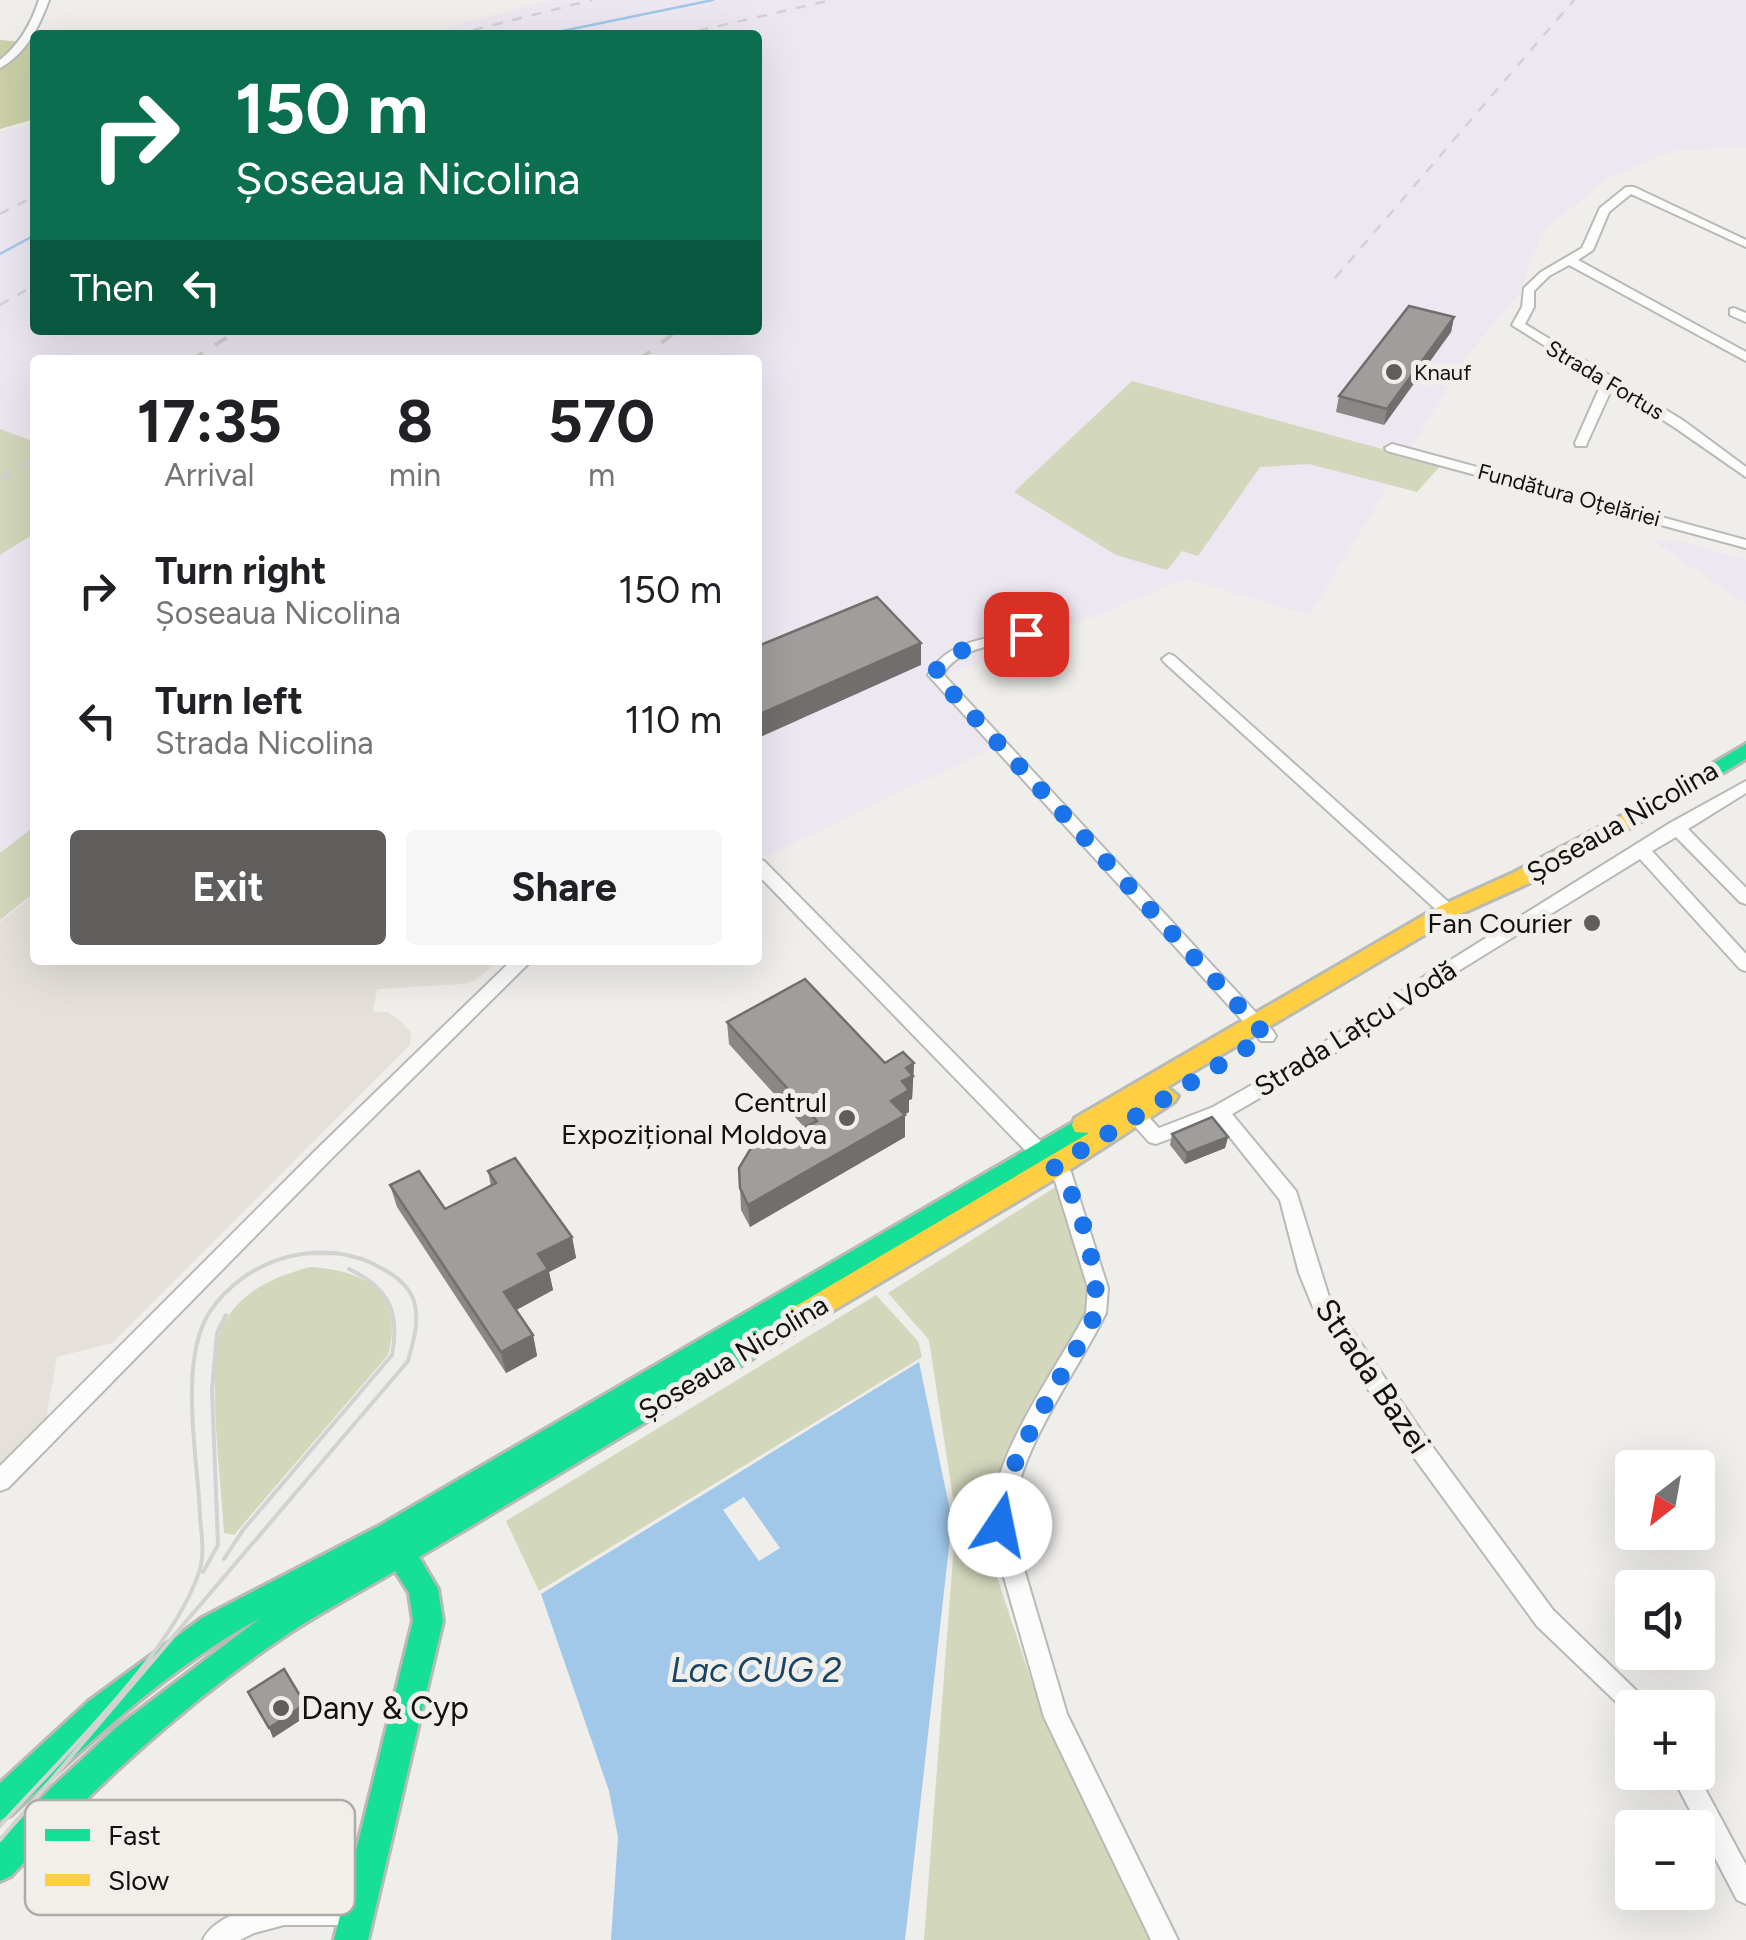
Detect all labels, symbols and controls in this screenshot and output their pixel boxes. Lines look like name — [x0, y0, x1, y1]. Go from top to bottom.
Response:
text: 150 m — [235, 66, 428, 151]
icon: right — [70, 70, 200, 200]
text: Șoseaua Nicolina — [235, 151, 581, 205]
icon: left — [174, 260, 229, 315]
text: Then — [70, 265, 154, 311]
street label: Strada Fortus — [1541, 334, 1669, 426]
place label: Knauf — [1414, 359, 1472, 386]
marker: Knauf — [1383, 361, 1405, 383]
text: 17:35 — [137, 385, 282, 457]
text: 8 — [397, 385, 433, 457]
text: 570 — [548, 385, 655, 457]
text: Arrival — [164, 456, 255, 494]
text: min — [389, 456, 441, 494]
text: m — [588, 456, 615, 494]
street label: Fundătura Oțelăriei — [1475, 458, 1663, 532]
text: Turn right — [155, 548, 327, 594]
icon: right — [70, 563, 125, 618]
text: 150 m — [618, 567, 722, 613]
pin — [984, 592, 1069, 677]
text: Șoseaua Nicolina — [155, 594, 401, 632]
icon: arrive — [999, 607, 1054, 662]
text: Turn left — [155, 678, 303, 724]
icon: left — [70, 693, 125, 748]
text: 110 m — [625, 697, 722, 743]
text: Strada Nicolina — [155, 724, 374, 762]
street label: Șoseaua Nicolina — [1520, 753, 1724, 889]
button: Exit — [70, 830, 386, 945]
button: Share — [406, 830, 722, 945]
place label: Fan Courier — [1427, 906, 1573, 940]
marker: Fan Courier — [1581, 912, 1603, 934]
street label: Strada Lațcu Vodă — [1248, 952, 1462, 1104]
place label: Centrul Expozițional Moldova — [561, 1085, 827, 1151]
marker: Centrul Expozițional Moldova — [836, 1107, 858, 1129]
street label: Șoseaua Nicolina — [632, 1287, 834, 1427]
street label: Strada Bazei — [1307, 1291, 1439, 1461]
north arrow — [1615, 1450, 1715, 1550]
map controls — [1615, 1450, 1715, 1910]
position arrow — [948, 1473, 1052, 1577]
button: sound — [1615, 1570, 1715, 1670]
water label: Lac CUG 2 — [670, 1649, 842, 1691]
place label: Dany & Cyp — [301, 1689, 469, 1727]
button: + — [1615, 1690, 1715, 1790]
marker: Dany & Cyp — [270, 1697, 292, 1719]
legend — [25, 1800, 355, 1915]
button: − — [1615, 1810, 1715, 1910]
text: Fast — [108, 1818, 161, 1852]
text: Slow — [108, 1863, 169, 1897]

